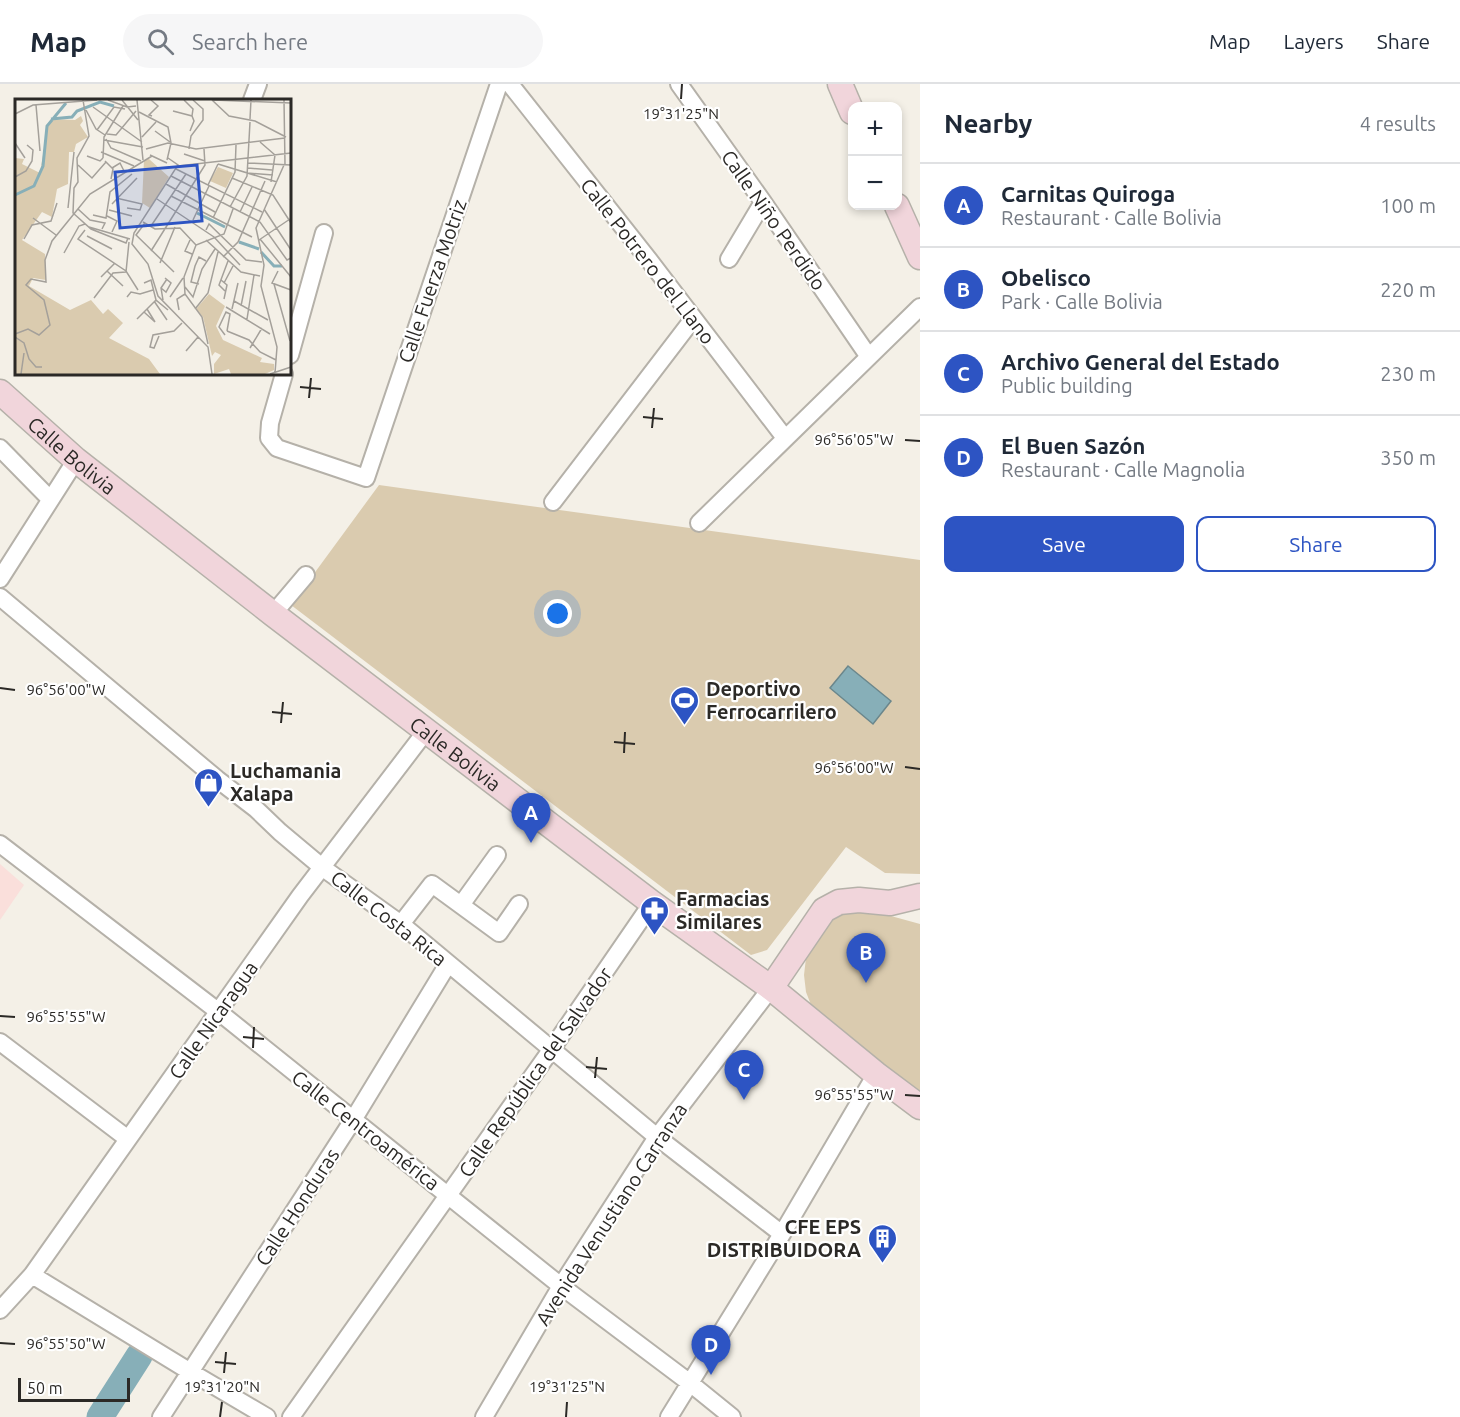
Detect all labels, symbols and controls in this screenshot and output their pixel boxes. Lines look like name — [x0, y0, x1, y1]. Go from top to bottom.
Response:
search box — [123, 14, 543, 68]
icon: search — [144, 25, 177, 58]
text: Map — [30, 26, 87, 57]
text: Search here — [192, 29, 308, 54]
text: Map — [1209, 29, 1250, 53]
text: Layers — [1283, 29, 1344, 53]
text: Share — [1377, 29, 1430, 53]
inset map — [15, 99, 291, 375]
map controls — [848, 102, 902, 210]
button: + — [848, 102, 902, 156]
text: 19°31'25"N — [643, 105, 719, 122]
text: Nearby — [944, 109, 1032, 138]
text: 4 results — [1360, 112, 1436, 135]
street label: Calle Niño Perdido — [717, 146, 831, 294]
button: − — [848, 156, 902, 210]
street label: Calle Potrero del Llano — [576, 174, 720, 348]
text: Carnitas Quiroga — [1001, 181, 1175, 206]
text: A — [956, 194, 971, 217]
text: 100 m — [1380, 194, 1436, 217]
street label: Calle Fuerza Motriz — [393, 196, 471, 366]
text: Restaurant · Calle Bolivia — [1001, 206, 1222, 229]
text: Obelisco — [1001, 265, 1091, 290]
text: B — [957, 278, 970, 301]
text: 220 m — [1380, 278, 1436, 301]
text: Park · Calle Bolivia — [1001, 290, 1163, 313]
text: Archivo General del Estado — [1001, 349, 1280, 374]
text: C — [957, 362, 970, 385]
text: 230 m — [1380, 362, 1436, 385]
text: Public building — [1001, 374, 1133, 397]
street label: Calle Bolivia — [24, 411, 121, 499]
text: 96°56'05"W — [814, 431, 894, 448]
text: El Buen Sazón — [1001, 433, 1145, 458]
text: D — [956, 446, 971, 469]
text: 350 m — [1380, 446, 1436, 469]
text: Restaurant · Calle Magnolia — [1001, 458, 1245, 481]
button: Save — [944, 516, 1184, 572]
button: Share — [1196, 516, 1436, 572]
your location — [543, 599, 572, 628]
place label: Deportivo Ferrocarrilero — [706, 677, 837, 723]
text: 96°56'00"W — [26, 681, 106, 698]
sports icon: Deportivo Ferrocarrilero — [669, 684, 701, 726]
street label: Calle Bolivia — [406, 712, 506, 795]
place label: Luchamania Xalapa — [230, 759, 341, 805]
text: 96°56'00"W — [814, 759, 894, 776]
shop icon: Luchamania Xalapa — [193, 766, 225, 808]
pin: A — [512, 794, 550, 843]
street label: Calle Costa Rica — [326, 866, 452, 970]
place label: Farmacias Similares — [676, 887, 770, 933]
pharmacy icon: Farmacias Similares — [639, 894, 671, 936]
pin: B — [846, 934, 886, 983]
street label: Calle Nicaragua — [164, 957, 262, 1083]
street label: Calle República del Salvador — [454, 962, 617, 1181]
text: 96°55'55"W — [26, 1008, 106, 1025]
pin: C — [724, 1050, 764, 1100]
street label: Calle Centroamérica — [288, 1065, 444, 1195]
text: 96°55'55"W — [814, 1086, 894, 1103]
street label: Avenida Venustiano Carranza — [530, 1099, 692, 1329]
street label: Calle Honduras — [250, 1144, 344, 1270]
place label: CFE EPS DISTRIBUIDORA — [707, 1215, 861, 1261]
building icon: CFE EPS DISTRIBUIDORA — [866, 1222, 898, 1264]
pin: D — [692, 1326, 730, 1375]
text: 96°55'50"W — [26, 1335, 106, 1352]
scale bar — [18, 1375, 130, 1402]
text: 19°31'20"N — [184, 1378, 260, 1395]
text: 19°31'25"N — [529, 1378, 605, 1395]
text: 50 m — [27, 1379, 63, 1397]

